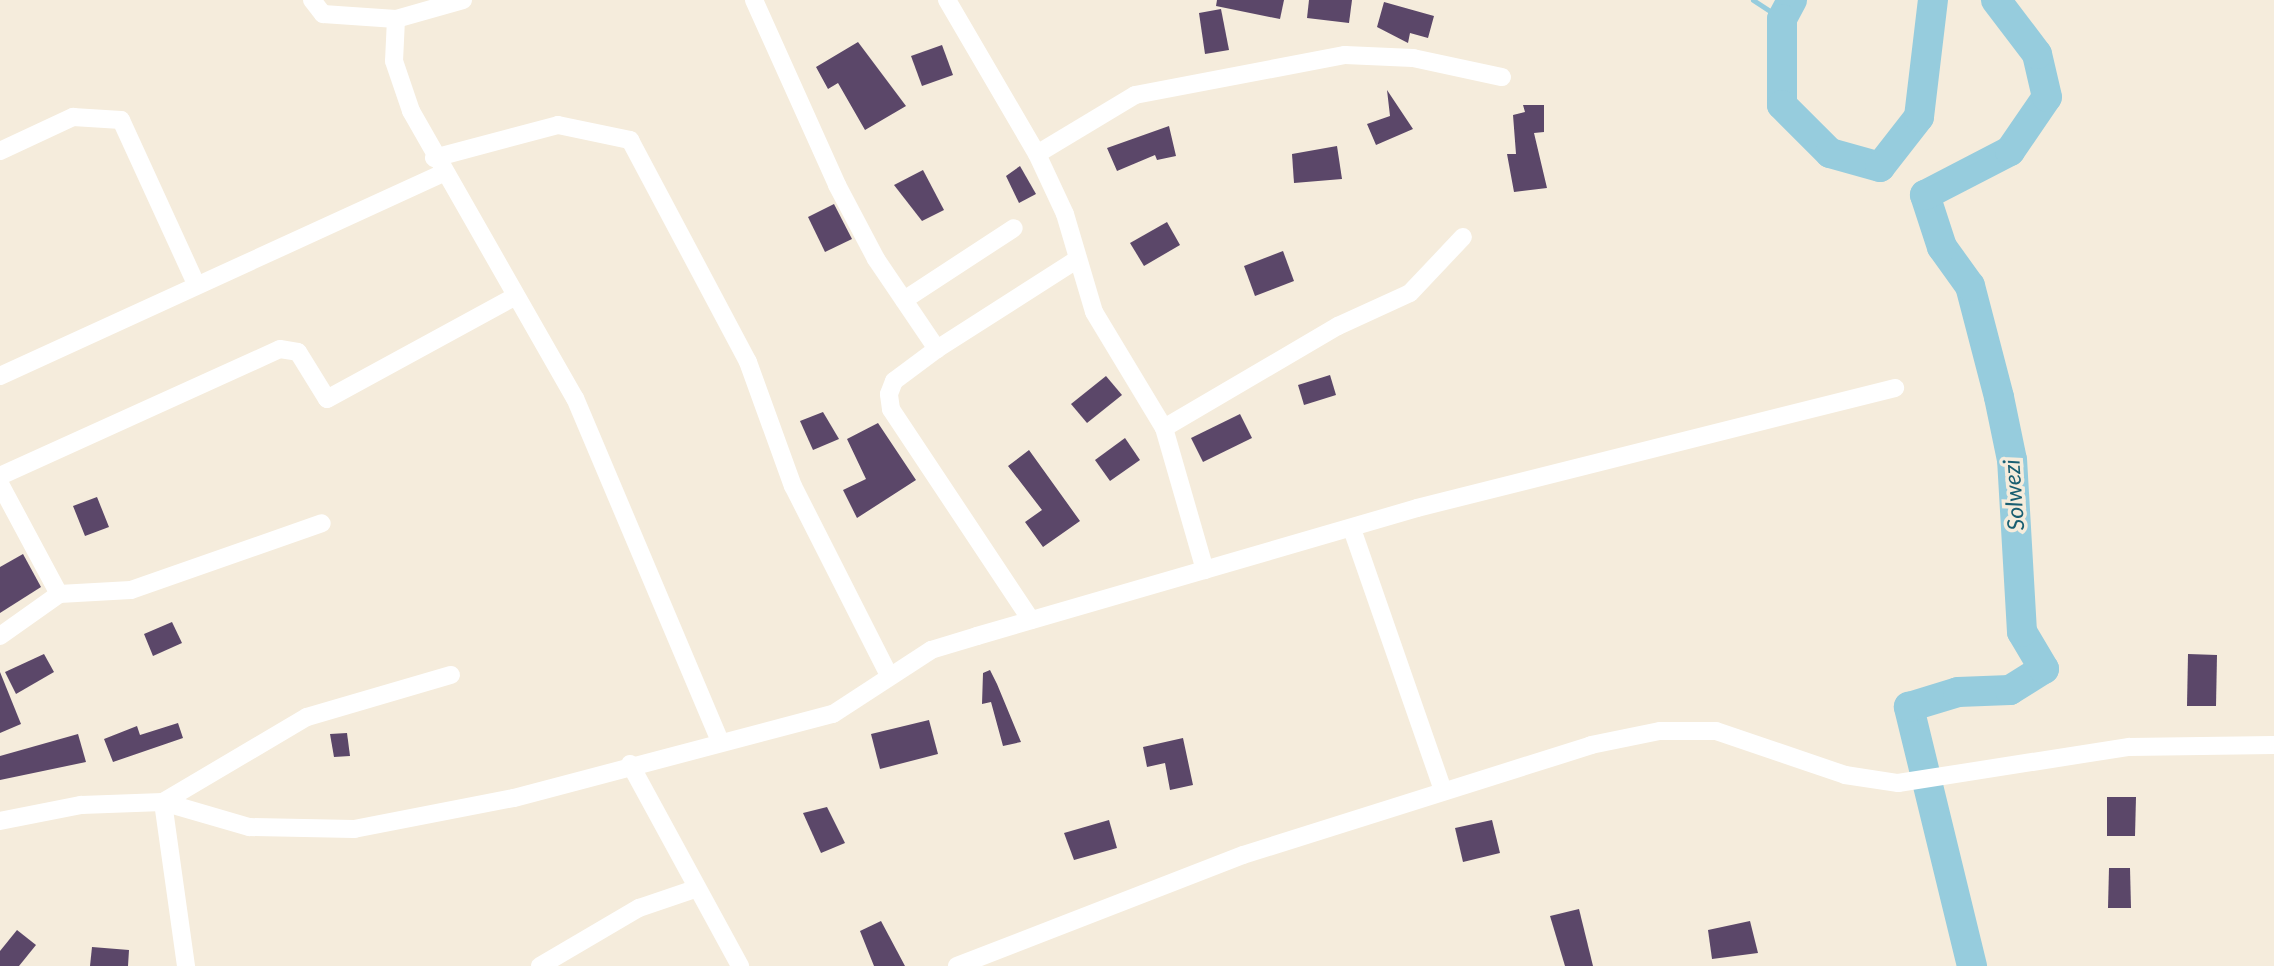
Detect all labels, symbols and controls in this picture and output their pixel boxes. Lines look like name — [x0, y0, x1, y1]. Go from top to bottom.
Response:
water label: Solwezi — [1997, 459, 2029, 531]

